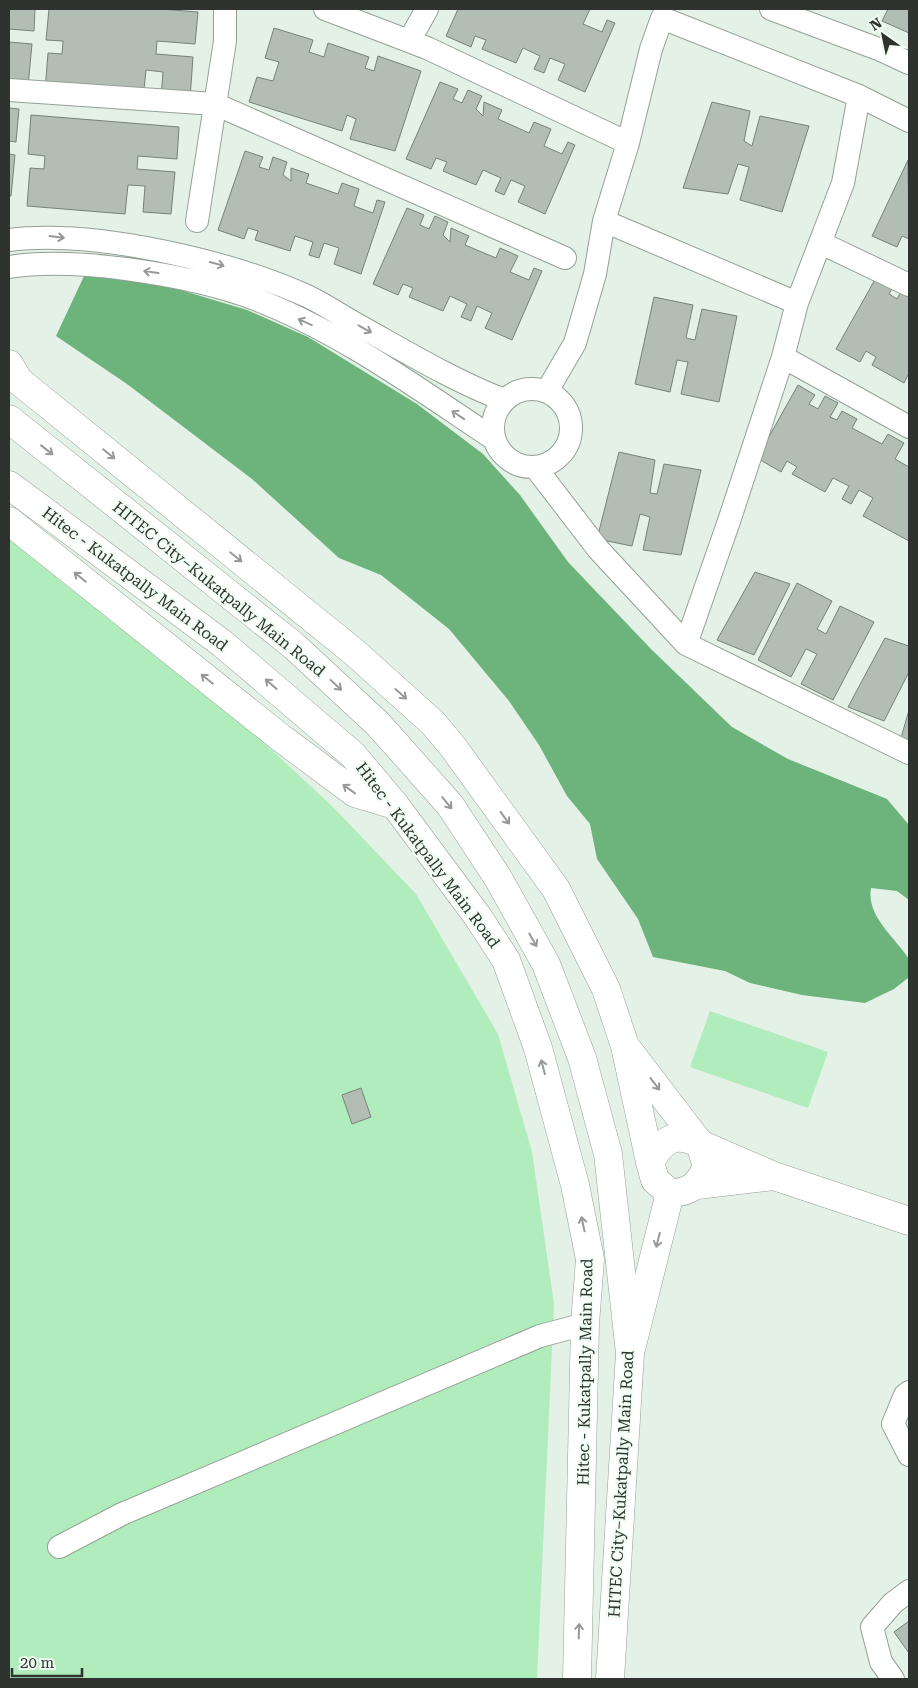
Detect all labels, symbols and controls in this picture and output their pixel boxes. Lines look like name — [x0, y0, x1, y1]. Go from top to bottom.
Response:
north arrow — [858, 10, 908, 60]
text: N — [867, 14, 885, 34]
one-way arrow — [49, 232, 65, 242]
one-way arrow — [209, 260, 225, 269]
one-way arrow — [143, 267, 159, 277]
one-way arrow — [298, 316, 313, 326]
one-way arrow — [358, 325, 372, 335]
one-way arrow — [451, 410, 465, 420]
one-way arrow — [40, 444, 53, 455]
one-way arrow — [102, 449, 115, 460]
street label: HITEC City–Kukatpally Main Road — [109, 497, 329, 681]
street label: Hitec - Kukatpally Main Road — [39, 503, 231, 655]
one-way arrow — [229, 551, 242, 562]
one-way arrow — [73, 572, 86, 583]
one-way arrow — [200, 673, 213, 684]
one-way arrow — [264, 679, 277, 690]
one-way arrow — [329, 679, 342, 691]
one-way arrow — [394, 688, 407, 700]
street label: Hitec - Kukatpally Main Road — [352, 759, 504, 951]
one-way arrow — [343, 783, 356, 794]
one-way arrow — [442, 796, 453, 809]
one-way arrow — [499, 811, 510, 824]
one-way arrow — [528, 933, 538, 948]
one-way arrow — [537, 1059, 547, 1075]
one-way arrow — [650, 1078, 661, 1091]
one-way arrow — [578, 1217, 587, 1233]
one-way arrow — [653, 1232, 662, 1248]
street label: Hitec - Kukatpally Main Road — [574, 1258, 596, 1486]
street label: HITEC City–Kukatpally Main Road — [605, 1350, 637, 1618]
one-way arrow — [574, 1623, 583, 1639]
scale bar — [12, 1646, 82, 1678]
text: 20 m — [20, 1654, 55, 1672]

